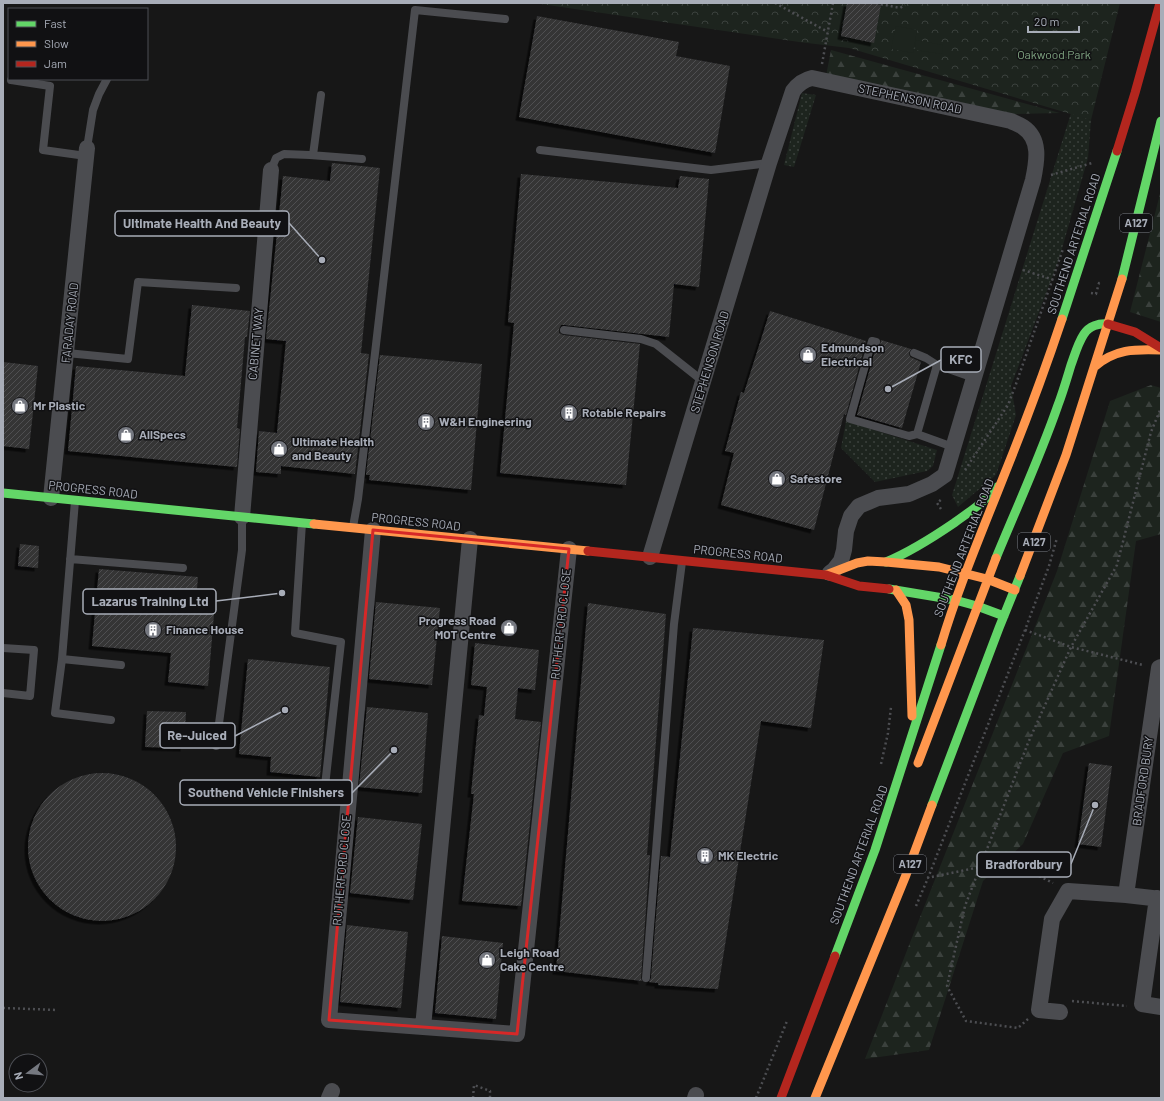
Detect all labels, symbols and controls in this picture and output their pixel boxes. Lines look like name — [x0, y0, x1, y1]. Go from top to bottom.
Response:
legend — [8, 8, 148, 80]
scale bar — [1028, 8, 1079, 34]
text: 20 m — [1034, 14, 1060, 28]
text: Fast — [44, 16, 67, 30]
text: Slow — [44, 36, 69, 50]
park label: Oakwood Park — [1017, 47, 1091, 61]
text: Jam — [44, 56, 67, 70]
street label: STEPHENSON ROAD — [857, 80, 963, 116]
street label: SOUTHEND ARTERIAL ROAD — [1044, 172, 1102, 316]
callout: Ultimate Health And Beauty — [115, 211, 289, 236]
road number: A127 — [1120, 214, 1152, 232]
text: Ultimate Health And Beauty — [123, 215, 281, 231]
street label: FARADAY ROAD — [58, 282, 80, 364]
street label: CABINET WAY — [245, 307, 265, 381]
street label: STEPHENSON ROAD — [687, 309, 731, 414]
place label: Edmundson Electrical — [821, 340, 884, 368]
shop icon: Edmundson Electrical — [798, 345, 818, 365]
callout: KFC — [941, 347, 981, 372]
text: KFC — [949, 351, 973, 367]
shop icon: Mr Plastic — [10, 396, 30, 416]
place label: Mr Plastic — [33, 398, 86, 412]
building icon: Rotable Repairs — [559, 403, 579, 423]
place label: Rotable Repairs — [582, 405, 666, 419]
building icon: W&H Engineering — [416, 412, 436, 432]
place label: W&H Engineering — [439, 414, 532, 428]
shop icon: AllSpecs — [116, 425, 136, 445]
place label: AllSpecs — [139, 427, 186, 441]
place label: Ultimate Health and Beauty — [292, 434, 374, 462]
shop icon: Ultimate Health and Beauty — [269, 439, 289, 459]
shop icon: Safestore — [767, 469, 787, 489]
place label: Safestore — [790, 471, 843, 485]
street label: SOUTHEND ARTERIAL ROAD — [930, 476, 996, 619]
street label: PROGRESS ROAD — [48, 477, 138, 501]
street label: PROGRESS ROAD — [371, 509, 461, 533]
road number: A127 — [1018, 533, 1050, 551]
street label: PROGRESS ROAD — [693, 541, 783, 565]
street label: RUTHERFORD CLOSE — [547, 568, 573, 680]
callout: Lazarus Training Ltd — [83, 589, 216, 614]
text: Lazarus Training Ltd — [91, 593, 209, 609]
place label: Progress Road MOT Centre — [419, 613, 496, 641]
shop icon: Progress Road MOT Centre — [499, 618, 519, 638]
building icon: Finance House — [143, 620, 163, 640]
place label: Finance House — [166, 622, 244, 636]
callout: Re-Juiced — [160, 723, 235, 748]
text: Re-Juiced — [167, 727, 227, 743]
street label: BRADFORD BURY — [1129, 735, 1155, 827]
callout: Southend Vehicle Finishers — [180, 780, 352, 805]
street label: SOUTHEND ARTERIAL ROAD — [826, 783, 890, 926]
text: Southend Vehicle Finishers — [188, 784, 344, 800]
street label: RUTHERFORD CLOSE — [329, 814, 353, 926]
building icon: MK Electric — [695, 846, 715, 866]
place label: MK Electric — [718, 848, 779, 862]
callout: Bradfordbury — [977, 852, 1071, 877]
road number: A127 — [894, 855, 926, 873]
text: Bradfordbury — [985, 856, 1063, 872]
place label: Leigh Road Cake Centre — [500, 945, 565, 973]
shop icon: Leigh Road Cake Centre — [477, 950, 497, 970]
north arrow — [8, 1053, 48, 1093]
text: N — [11, 1071, 25, 1081]

